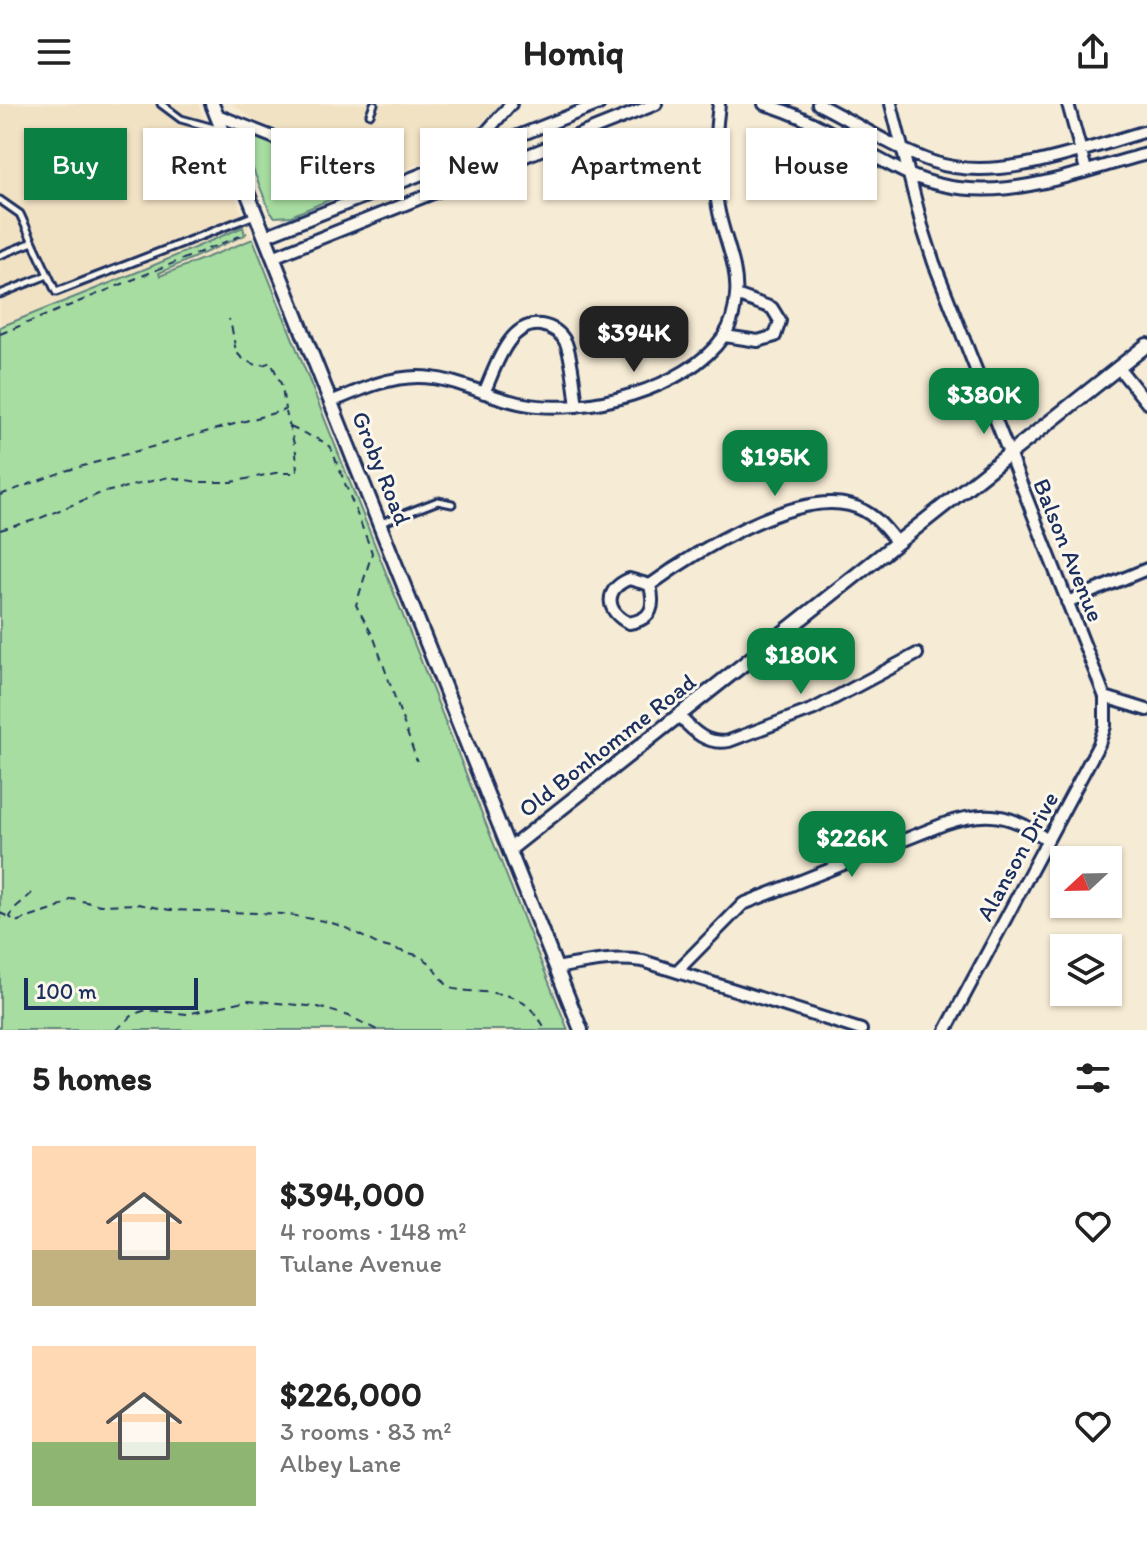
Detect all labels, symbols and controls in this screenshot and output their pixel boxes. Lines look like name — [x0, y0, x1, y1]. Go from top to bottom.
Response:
icon: menu — [32, 30, 76, 74]
icon: share — [1071, 30, 1115, 74]
text: Homiq — [523, 31, 624, 74]
chip: Buy — [24, 128, 127, 200]
chip: Rent — [143, 128, 255, 200]
chip: Filters — [271, 128, 404, 200]
chip: New — [420, 128, 527, 200]
chip: Apartment — [543, 128, 730, 200]
chip: House — [746, 128, 877, 200]
pin: $394K — [578, 306, 690, 374]
text: $394K — [597, 316, 671, 348]
pin: $380K — [928, 368, 1040, 436]
text: $380K — [947, 378, 1021, 410]
street label: Groby Road — [346, 407, 418, 529]
pin: $195K — [719, 430, 831, 498]
text: $195K — [740, 440, 810, 472]
street label: Balson Avenue — [1027, 474, 1111, 626]
pin: $180K — [745, 628, 857, 696]
text: $180K — [765, 638, 837, 670]
street label: Old Bonhomme Road — [513, 667, 701, 823]
street label: Alanson Drive — [970, 786, 1064, 926]
pin: $226K — [796, 811, 908, 879]
text: $226K — [817, 821, 887, 853]
north arrow — [1050, 846, 1122, 918]
map controls — [1050, 846, 1122, 1006]
button: layers — [1050, 934, 1122, 1006]
scale bar — [24, 974, 198, 1010]
text: 100 m — [36, 978, 97, 1005]
icon: filters — [1071, 1056, 1115, 1100]
text: 5 homes — [32, 1058, 152, 1099]
text: $394,000 — [280, 1174, 425, 1215]
icon: home — [96, 1178, 192, 1274]
icon: heart — [1071, 1204, 1115, 1248]
text: 4 rooms · 148 m² — [280, 1215, 467, 1247]
text: Tulane Avenue — [280, 1247, 442, 1279]
text: $226,000 — [280, 1374, 422, 1415]
icon: home — [96, 1378, 192, 1474]
icon: heart — [1071, 1404, 1115, 1448]
text: 3 rooms · 83 m² — [280, 1415, 452, 1447]
text: Albey Lane — [280, 1447, 401, 1479]

